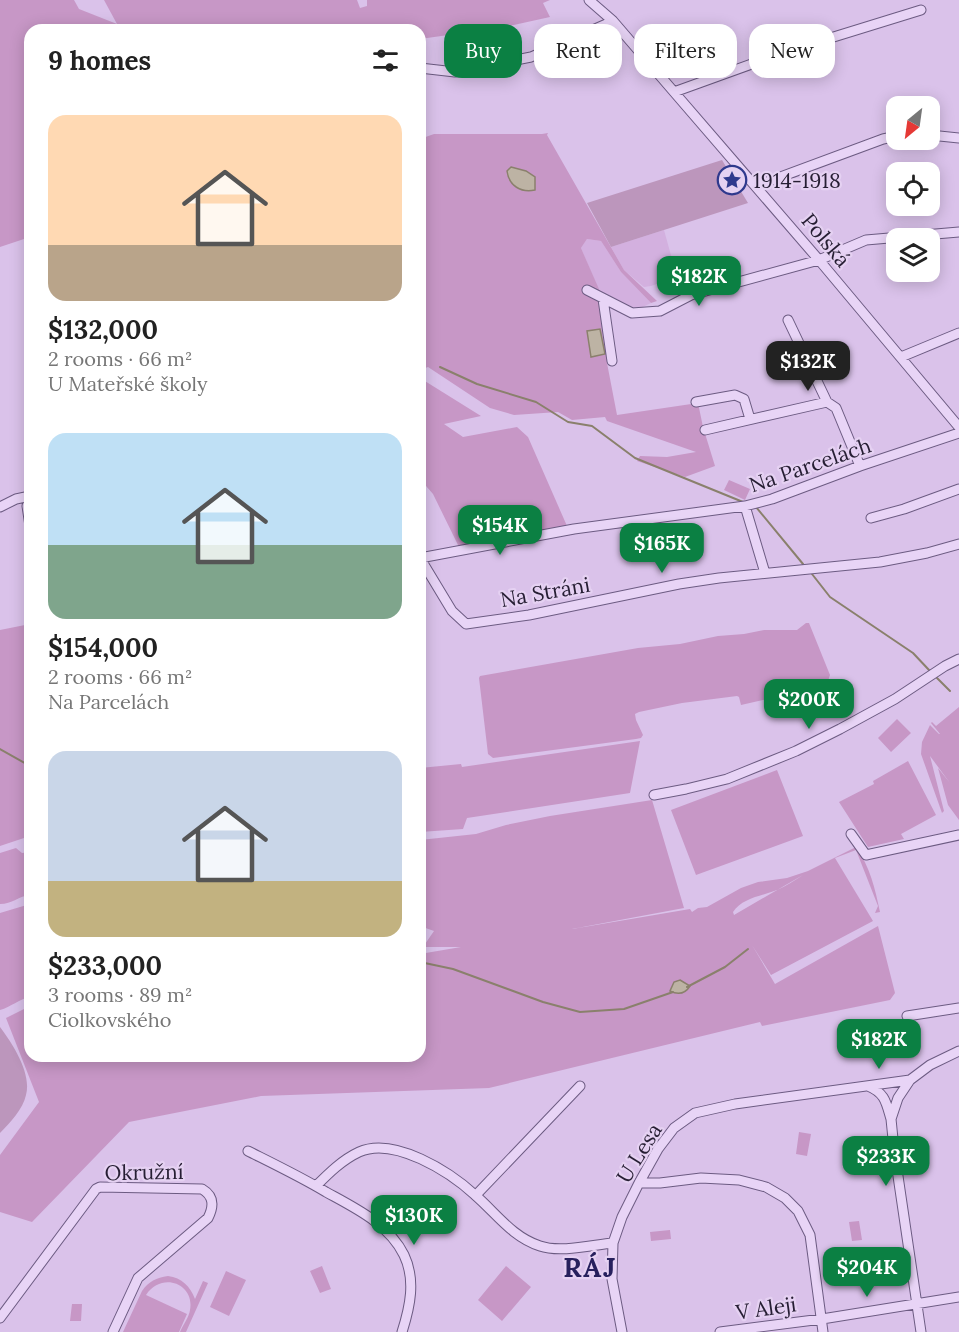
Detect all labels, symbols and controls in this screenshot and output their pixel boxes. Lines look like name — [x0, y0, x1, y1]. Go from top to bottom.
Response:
chip: Buy — [444, 24, 522, 78]
chip: Rent — [534, 24, 622, 78]
chip: Filters — [634, 24, 737, 78]
chip: New — [749, 24, 835, 78]
text: 9 homes — [48, 44, 151, 77]
icon: filters — [369, 44, 402, 77]
north arrow — [886, 96, 940, 150]
map controls — [886, 96, 940, 282]
icon: home — [171, 154, 279, 262]
button: locate — [886, 162, 940, 216]
place icon: 1914-1918 — [716, 164, 748, 196]
place label: 1914-1918 — [753, 167, 841, 194]
street label: Polská — [796, 207, 856, 273]
button: layers — [886, 228, 940, 282]
pin: $182K — [657, 256, 741, 307]
text: $182K — [671, 263, 727, 288]
text: $132,000 — [48, 313, 158, 346]
pin: $132K — [766, 341, 850, 392]
text: 2 rooms · 66 m² — [48, 346, 193, 371]
text: $132K — [780, 348, 836, 373]
text: U Mateřské školy — [48, 371, 208, 396]
street label: Na Parcelách — [745, 432, 875, 498]
icon: home — [171, 472, 279, 580]
pin: $154K — [458, 505, 542, 556]
text: $154K — [472, 512, 528, 537]
pin: $165K — [620, 523, 704, 574]
text: $165K — [634, 530, 690, 555]
street label: Na Stráni — [498, 571, 592, 613]
text: $154,000 — [48, 631, 158, 664]
text: 2 rooms · 66 m² — [48, 664, 193, 689]
pin: $200K — [767, 679, 851, 730]
text: $200K — [778, 686, 840, 711]
text: Na Parcelách — [48, 689, 169, 714]
icon: home — [171, 790, 279, 898]
text: $233,000 — [48, 949, 162, 982]
text: 3 rooms · 89 m² — [48, 982, 192, 1007]
text: Ciolkovského — [48, 1007, 171, 1032]
pin: $182K — [837, 1019, 921, 1070]
text: $182K — [851, 1026, 907, 1051]
street label: U Lesa — [610, 1118, 668, 1188]
pin: $233K — [844, 1136, 928, 1187]
text: $233K — [856, 1143, 916, 1168]
street label: Okružní — [104, 1158, 184, 1186]
pin: $130K — [372, 1195, 456, 1246]
text: $130K — [385, 1202, 443, 1227]
pin: $204K — [825, 1247, 909, 1298]
district label: RÁJ — [563, 1250, 617, 1284]
text: $204K — [837, 1254, 897, 1279]
street label: V Aleji — [733, 1290, 798, 1326]

